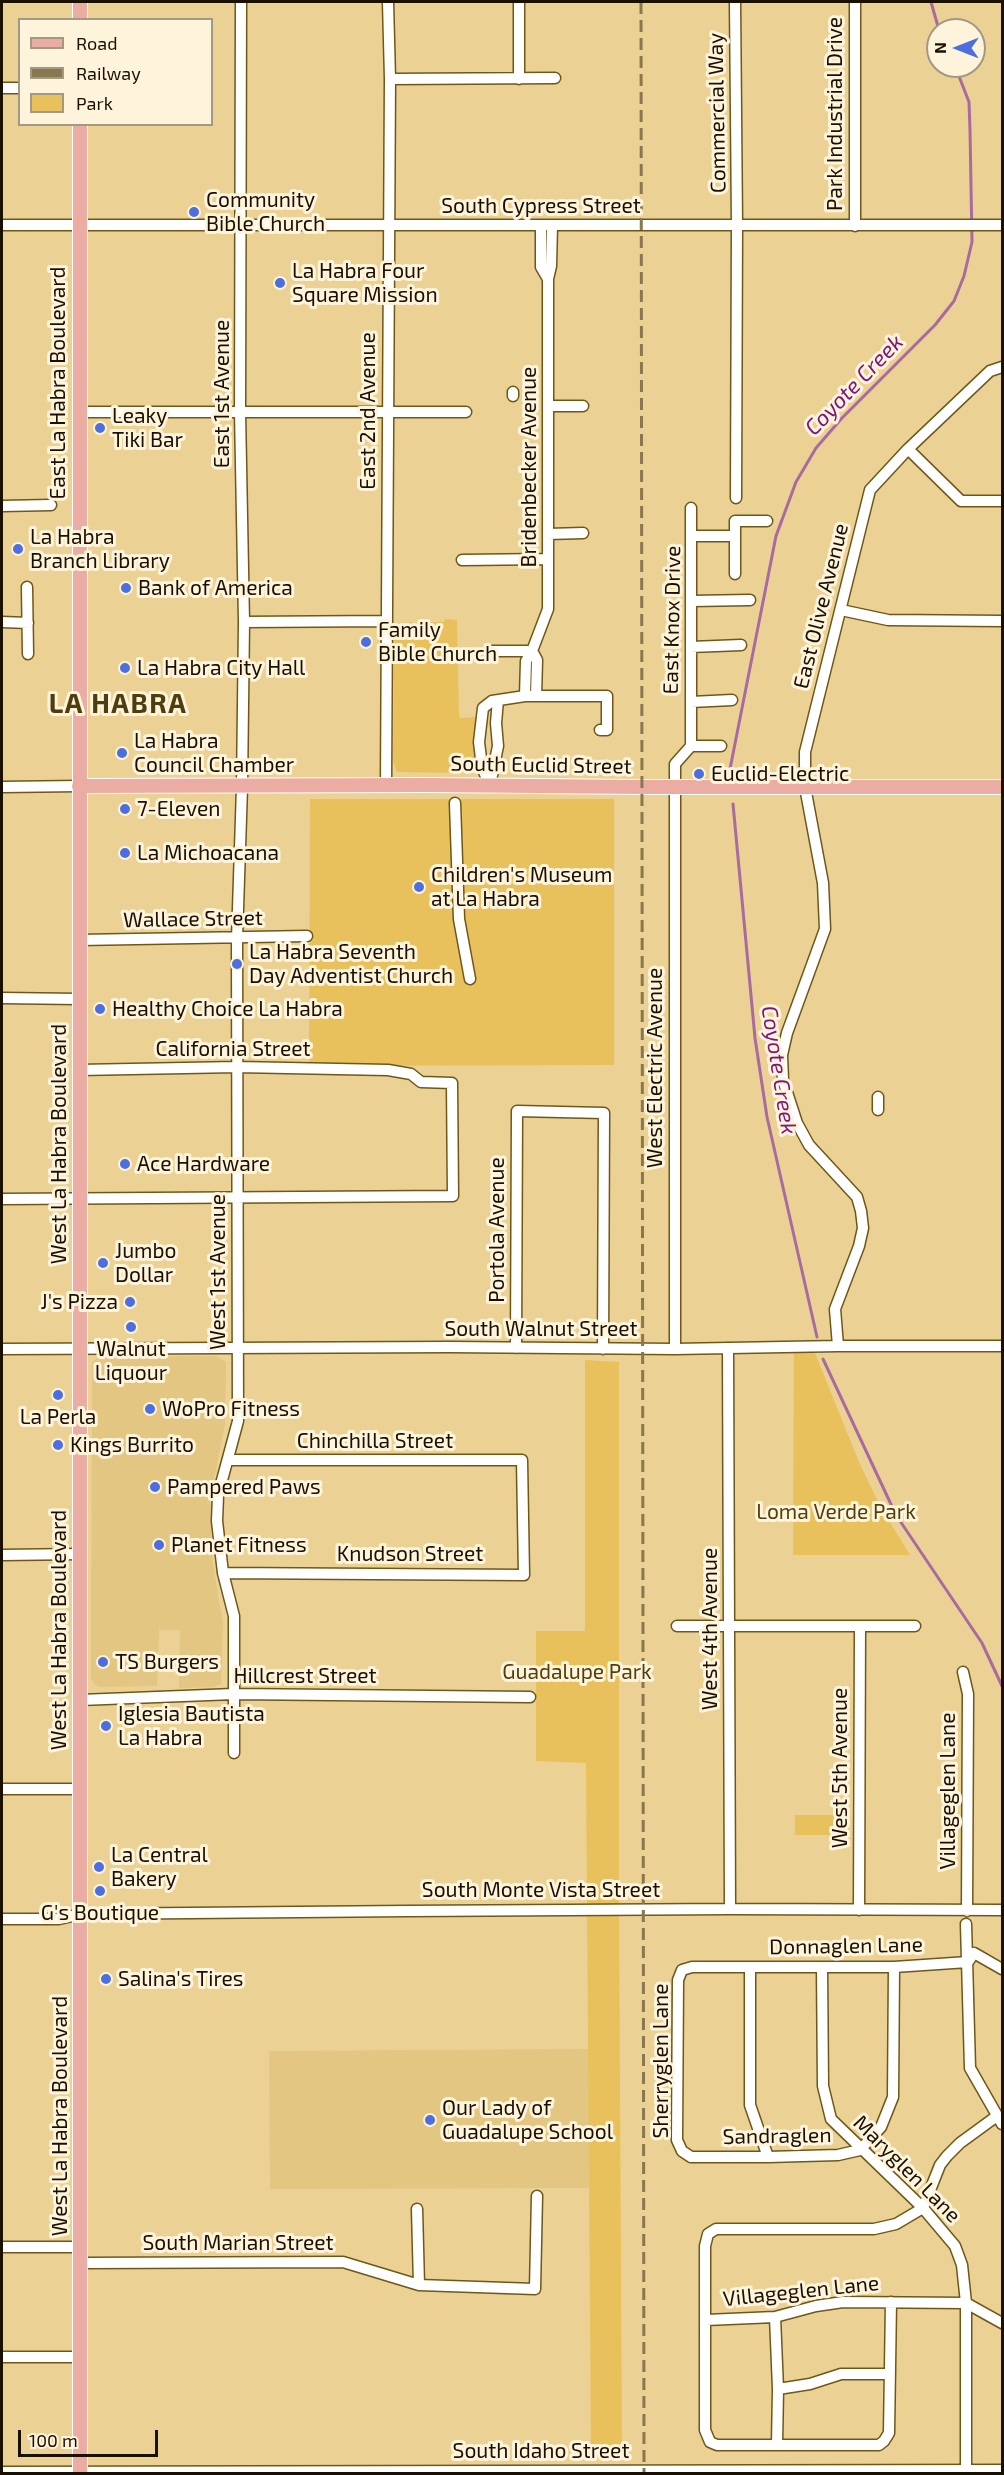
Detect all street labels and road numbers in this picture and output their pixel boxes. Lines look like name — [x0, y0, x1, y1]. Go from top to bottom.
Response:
street label: Park Industrial Drive — [822, 17, 848, 211]
street label: Commercial Way — [703, 33, 731, 193]
street label: South Cypress Street — [441, 193, 641, 219]
street label: East La Habra Boulevard — [45, 267, 71, 499]
street label: East 1st Avenue — [209, 320, 235, 468]
street label: East 2nd Avenue — [355, 332, 381, 490]
street label: Bridenbecker Avenue — [516, 367, 542, 567]
street label: East Olive Avenue — [788, 521, 854, 691]
street label: East Knox Drive — [658, 546, 686, 694]
street label: South Euclid Street — [450, 751, 632, 779]
street label: Wallace Street — [123, 905, 263, 933]
street label: West Electric Avenue — [642, 968, 668, 1168]
street label: West La Habra Boulevard — [46, 1024, 72, 1264]
street label: California Street — [155, 1036, 311, 1062]
street label: Portola Avenue — [484, 1157, 510, 1303]
street label: West 1st Avenue — [205, 1194, 231, 1350]
street label: South Walnut Street — [444, 1316, 638, 1342]
street label: Chinchilla Street — [297, 1428, 453, 1454]
street label: West La Habra Boulevard — [46, 1510, 72, 1750]
street label: Knudson Street — [337, 1541, 483, 1567]
street label: West 4th Avenue — [697, 1548, 723, 1710]
street label: Hillcrest Street — [233, 1663, 377, 1689]
street label: West 5th Avenue — [827, 1688, 853, 1848]
street label: Villageglen Lane — [935, 1713, 961, 1869]
street label: South Monte Vista Street — [422, 1877, 660, 1903]
street label: Donnaglen Lane — [769, 1932, 923, 1960]
street label: Sherryglen Lane — [648, 1983, 674, 2139]
street label: West La Habra Boulevard — [47, 1996, 73, 2236]
street label: Maryglen Lane — [848, 2110, 966, 2228]
street label: Sandraglen — [722, 2122, 832, 2150]
street label: South Marian Street — [143, 2230, 333, 2256]
street label: Villageglen Lane — [722, 2270, 880, 2312]
street label: South Idaho Street — [453, 2438, 629, 2464]

